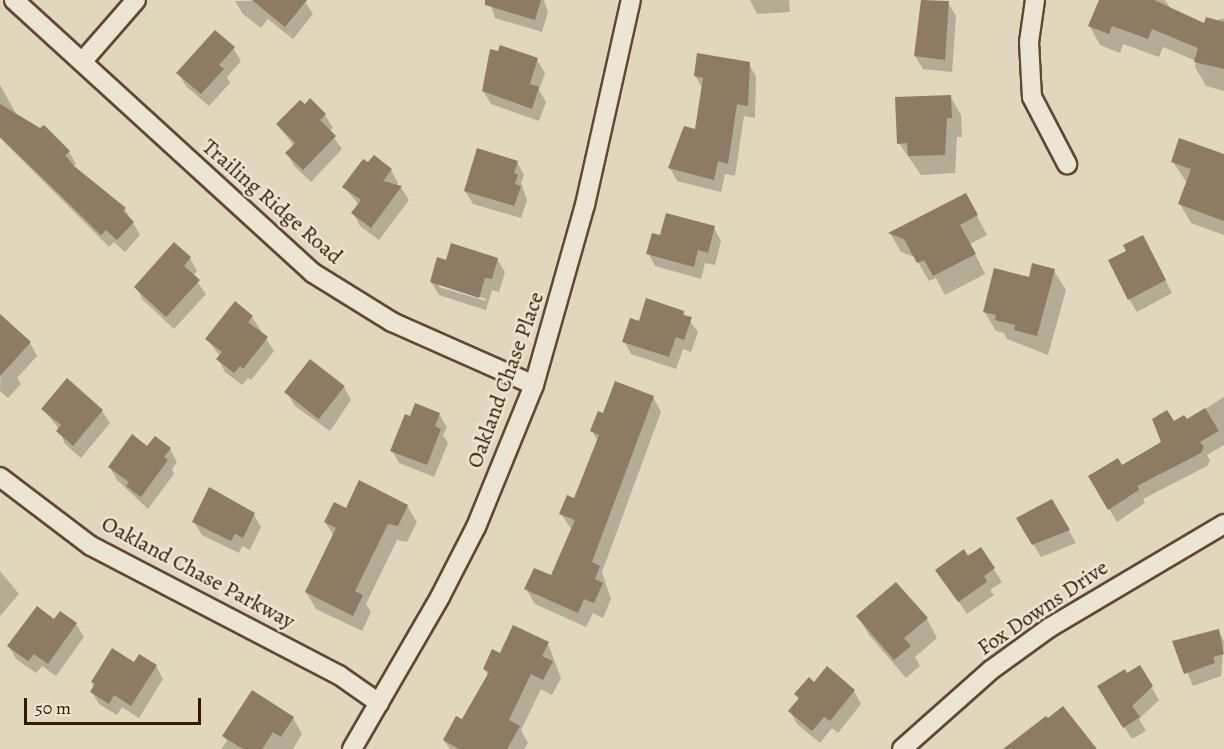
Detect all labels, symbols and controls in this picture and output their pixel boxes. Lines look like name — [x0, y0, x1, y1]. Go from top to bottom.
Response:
street label: Trailing Ridge Road — [196, 134, 348, 270]
street label: Oakland Chase Place — [462, 288, 550, 472]
street label: Oakland Chase Parkway — [97, 511, 299, 635]
street label: Fox Downs Drive — [973, 555, 1113, 661]
scale bar — [27, 686, 204, 724]
text: 50 m — [35, 696, 71, 720]

